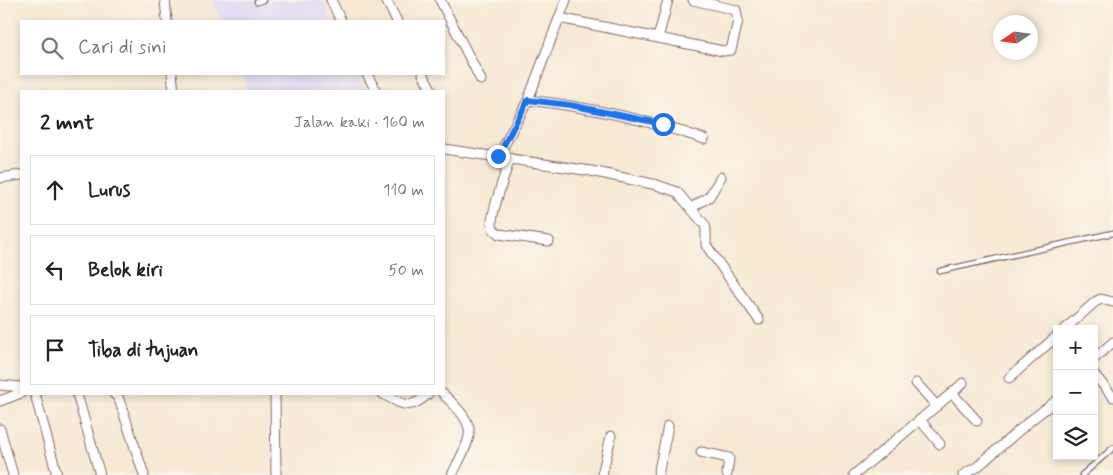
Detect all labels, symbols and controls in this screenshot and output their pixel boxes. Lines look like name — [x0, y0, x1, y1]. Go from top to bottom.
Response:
north arrow — [993, 15, 1038, 60]
search box — [20, 20, 445, 75]
icon: search — [38, 34, 66, 62]
text: Cari di sini — [78, 35, 166, 60]
text: 2 mnt — [40, 109, 94, 137]
text: Jalan kaki · 160 m — [294, 112, 425, 133]
route start — [652, 113, 675, 136]
route end — [487, 145, 510, 168]
icon: ahead — [41, 176, 69, 204]
text: Lurus — [88, 178, 130, 203]
text: 110 m — [383, 180, 424, 201]
icon: left — [41, 256, 69, 284]
text: Belok kiri — [88, 258, 163, 283]
text: 50 m — [388, 260, 424, 281]
map controls — [1053, 325, 1098, 460]
button: + — [1053, 325, 1098, 370]
icon: arrive — [41, 336, 69, 364]
text: Tiba di tujuan — [88, 338, 199, 363]
button: − — [1053, 370, 1098, 415]
button: layers — [1053, 415, 1098, 460]

